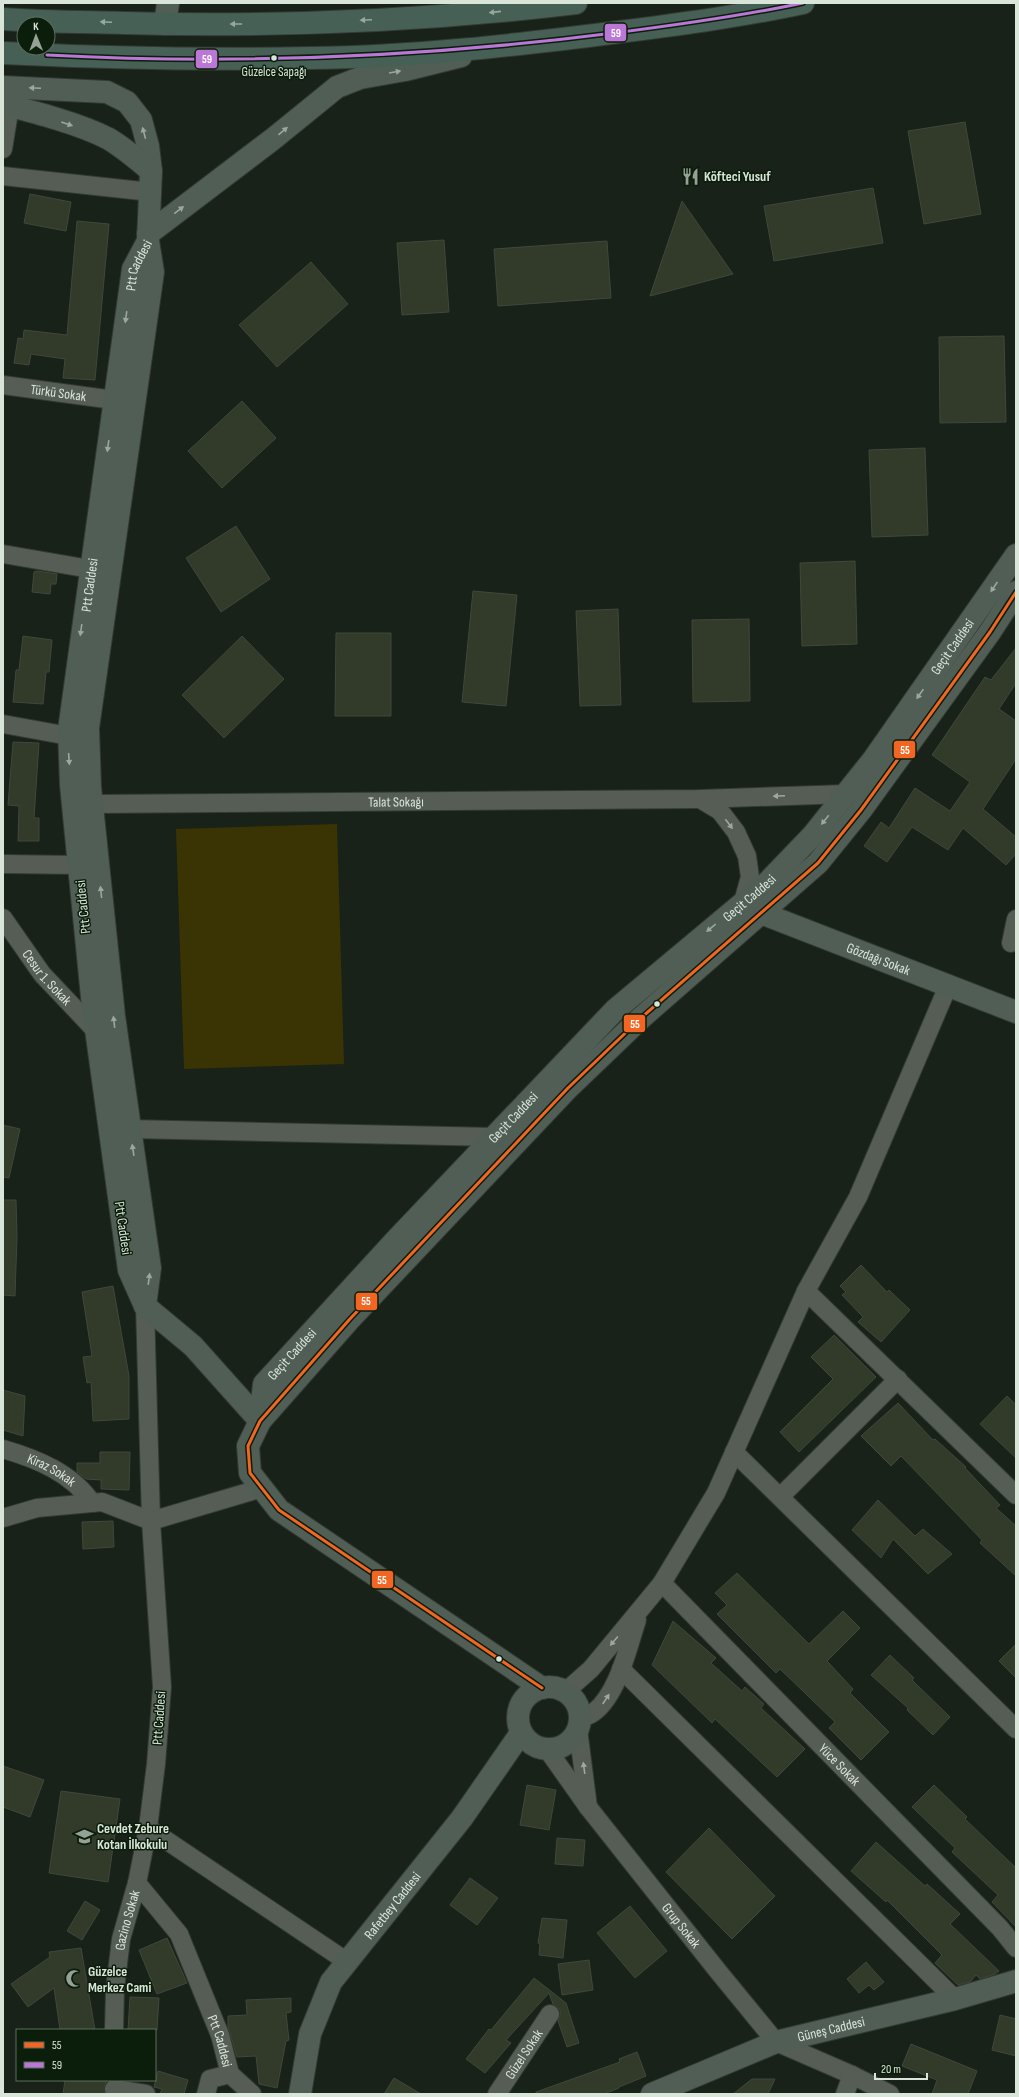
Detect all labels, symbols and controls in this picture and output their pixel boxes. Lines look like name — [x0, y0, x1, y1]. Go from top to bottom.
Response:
one-way arrow — [489, 8, 502, 15]
north arrow — [16, 16, 56, 56]
one-way arrow — [360, 17, 372, 24]
one-way arrow — [99, 19, 112, 25]
text: K — [33, 20, 39, 33]
one-way arrow — [229, 21, 242, 27]
line badge: 59 — [604, 23, 627, 42]
text: 59 — [611, 27, 621, 40]
line badge: 59 — [195, 49, 218, 69]
text: 59 — [202, 53, 212, 66]
marker: Güzelce Sapağı — [269, 53, 279, 63]
place label: Güzelce Sapağı — [241, 64, 307, 80]
one-way arrow — [389, 68, 401, 74]
one-way arrow — [28, 85, 41, 91]
one-way arrow — [61, 121, 73, 127]
one-way arrow — [141, 126, 147, 138]
one-way arrow — [277, 126, 288, 135]
restaurant icon: Köfteci Yusuf — [681, 166, 701, 186]
place label: Köfteci Yusuf — [704, 168, 771, 185]
one-way arrow — [174, 206, 185, 214]
street label: Ptt Caddesi — [122, 237, 156, 292]
one-way arrow — [123, 311, 129, 324]
street label: Türkü Sokak — [30, 380, 88, 405]
one-way arrow — [104, 440, 111, 452]
street label: Ptt Caddesi — [77, 557, 101, 613]
one-way arrow — [990, 581, 998, 592]
street label: Geçit Caddesi — [927, 615, 977, 678]
one-way arrow — [78, 624, 84, 636]
one-way arrow — [916, 688, 924, 699]
line badge: 55 — [893, 740, 916, 759]
text: 55 — [900, 744, 910, 757]
one-way arrow — [66, 753, 73, 765]
street label: Talat Sokağı — [368, 793, 424, 810]
one-way arrow — [772, 793, 785, 799]
one-way arrow — [821, 815, 830, 825]
one-way arrow — [725, 818, 734, 829]
street label: Geçit Caddesi — [719, 871, 779, 925]
street label: Ptt Caddesi — [72, 879, 94, 935]
one-way arrow — [98, 886, 105, 898]
one-way arrow — [705, 924, 716, 933]
street label: Gözdağı Sokak — [844, 939, 914, 979]
street label: Cesur 1. Sokak — [19, 946, 76, 1009]
unlabelled marker — [652, 999, 662, 1009]
line badge: 55 — [623, 1014, 646, 1033]
one-way arrow — [111, 1016, 118, 1028]
text: 55 — [630, 1018, 640, 1031]
street label: Geçit Caddesi — [485, 1088, 541, 1146]
one-way arrow — [130, 1144, 136, 1156]
street label: Ptt Caddesi — [111, 1200, 135, 1256]
one-way arrow — [146, 1273, 152, 1285]
line badge: 55 — [355, 1292, 378, 1311]
text: 55 — [361, 1295, 371, 1308]
street label: Geçit Caddesi — [264, 1324, 320, 1383]
street label: Kiraz Sokak — [25, 1449, 80, 1490]
line badge: 55 — [371, 1570, 394, 1589]
text: 55 — [377, 1574, 387, 1587]
one-way arrow — [610, 1636, 619, 1646]
unlabelled marker — [494, 1654, 504, 1664]
street label: Ptt Caddesi — [149, 1691, 169, 1745]
one-way arrow — [602, 1694, 610, 1704]
street label: Yüce Sokak — [815, 1740, 865, 1790]
one-way arrow — [581, 1762, 587, 1774]
place label: Cevdet Zebure Kotan İlkokulu — [97, 1820, 169, 1853]
school or university icon: Cevdet Zebure Kotan İlkokulu — [74, 1826, 94, 1846]
street label: Rafetbey Caddesi — [360, 1868, 424, 1942]
street label: Gazino Sokak — [111, 1887, 143, 1951]
street label: Grup Sokak — [659, 1899, 705, 1952]
place label: Güzelce Merkez Cami — [88, 1963, 151, 1996]
mosque icon: Güzelce Merkez Cami — [65, 1969, 85, 1989]
street label: Ptt Caddesi — [204, 2012, 236, 2069]
street label: Güneş Caddesi — [796, 2013, 866, 2045]
street label: Güzel Sokak — [501, 2025, 546, 2082]
legend — [16, 2029, 156, 2081]
text: 55 — [52, 2038, 62, 2053]
scale bar — [875, 2055, 927, 2081]
text: 59 — [52, 2058, 62, 2073]
text: 20 m — [881, 2062, 901, 2077]

